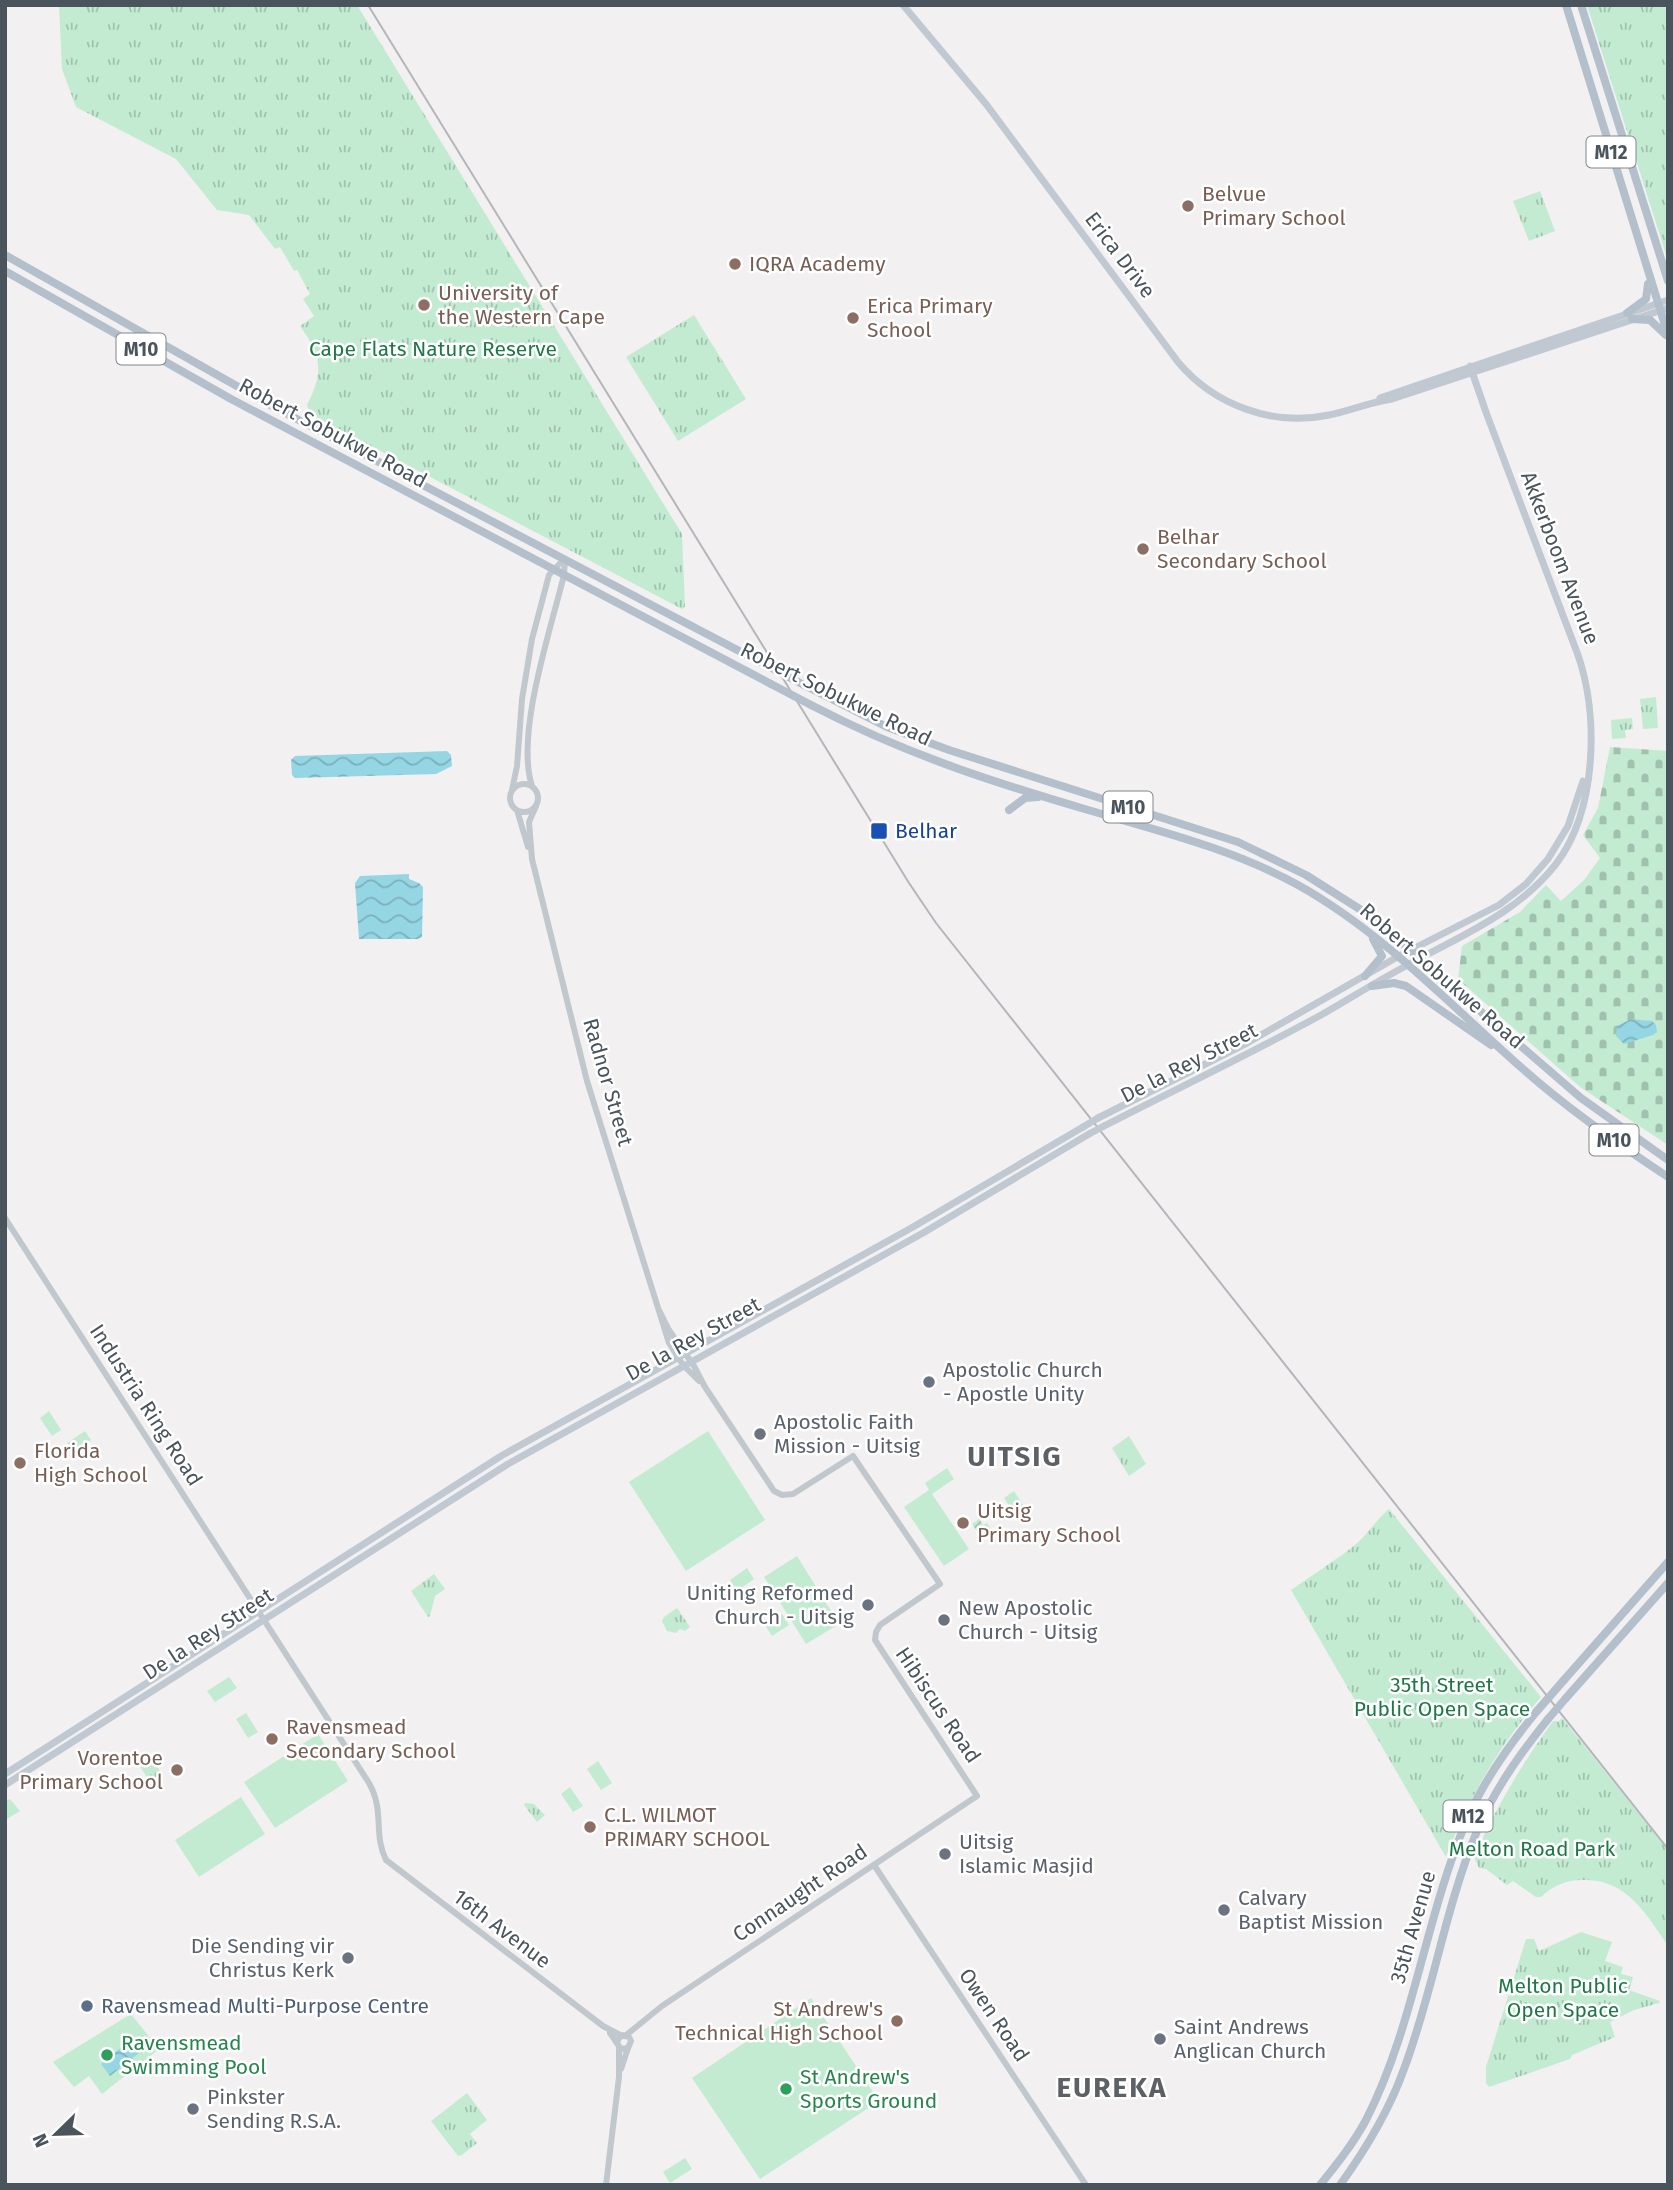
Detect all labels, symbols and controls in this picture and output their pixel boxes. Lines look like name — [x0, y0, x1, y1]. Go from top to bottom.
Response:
road number: M12 — [1586, 136, 1636, 168]
place label: Belvue Primary School — [1202, 181, 1346, 231]
marker: Belvue Primary School — [1180, 198, 1196, 214]
street label: Erica Drive — [1079, 207, 1161, 303]
place label: IQRA Academy — [749, 251, 886, 277]
marker: IQRA Academy — [727, 256, 743, 272]
place label: University of the Western Cape — [438, 280, 605, 330]
place label: Erica Primary School — [867, 293, 993, 343]
marker: University of the Western Cape — [416, 297, 432, 313]
marker: Erica Primary School — [845, 310, 861, 326]
road number: M10 — [116, 334, 166, 364]
park label: Cape Flats Nature Reserve — [309, 336, 557, 362]
street label: Robert Sobukwe Road — [234, 372, 432, 494]
street label: Akkerboom Avenue — [1515, 468, 1605, 648]
place label: Belhar Secondary School — [1157, 524, 1327, 574]
marker: Belhar Secondary School — [1135, 541, 1151, 557]
street label: Robert Sobukwe Road — [736, 636, 936, 752]
road number: M10 — [1104, 792, 1152, 822]
place label: Belhar — [895, 818, 957, 844]
marker: Belhar — [869, 821, 889, 841]
street label: Robert Sobukwe Road — [1354, 897, 1530, 1055]
street label: Radnor Street — [577, 1015, 639, 1149]
street label: De la Rey Street — [1116, 1017, 1262, 1109]
road number: M10 — [1590, 1124, 1638, 1156]
street label: De la Rey Street — [621, 1291, 765, 1387]
street label: Industria Ring Road — [84, 1319, 208, 1491]
place label: Apostolic Church - Apostle Unity — [943, 1357, 1103, 1407]
marker: Apostolic Church - Apostle Unity — [921, 1374, 937, 1390]
place label: Apostolic Faith Mission - Uitsig — [774, 1409, 920, 1459]
marker: Apostolic Faith Mission - Uitsig — [752, 1426, 768, 1442]
place label: Florida High School — [34, 1438, 147, 1488]
district label: UITSIG — [967, 1440, 1063, 1473]
marker: Florida High School — [12, 1455, 28, 1471]
place label: Uitsig Primary School — [977, 1498, 1121, 1548]
marker: Uitsig Primary School — [955, 1515, 971, 1531]
place label: Uniting Reformed Church - Uitsig — [687, 1580, 854, 1630]
street label: De la Rey Street — [138, 1582, 278, 1686]
place label: New Apostolic Church - Uitsig — [958, 1595, 1098, 1645]
marker: Uniting Reformed Church - Uitsig — [860, 1597, 876, 1613]
marker: New Apostolic Church - Uitsig — [936, 1612, 952, 1628]
street label: Hibiscus Road — [890, 1642, 986, 1768]
park label: 35th Street Public Open Space — [1354, 1672, 1530, 1722]
place label: Ravensmead Secondary School — [286, 1714, 456, 1764]
marker: Ravensmead Secondary School — [264, 1731, 280, 1747]
place label: Vorentoe Primary School — [19, 1745, 163, 1795]
marker: Vorentoe Primary School — [169, 1762, 185, 1778]
road number: M12 — [1444, 1800, 1492, 1832]
place label: C.L. WILMOT PRIMARY SCHOOL — [604, 1802, 770, 1852]
marker: C.L. WILMOT PRIMARY SCHOOL — [582, 1819, 598, 1835]
place label: Uitsig Islamic Masjid — [959, 1829, 1094, 1879]
park label: Melton Road Park — [1449, 1836, 1616, 1862]
street label: Connaught Road — [728, 1838, 872, 1948]
marker: Uitsig Islamic Masjid — [937, 1846, 953, 1862]
street label: 35th Avenue — [1385, 1868, 1441, 1986]
street label: 16th Avenue — [448, 1884, 556, 1974]
place label: Calvary Baptist Mission — [1238, 1885, 1383, 1935]
marker: Calvary Baptist Mission — [1216, 1902, 1232, 1918]
place label: Die Sending vir Christus Kerk — [191, 1933, 334, 1983]
marker: Die Sending vir Christus Kerk — [340, 1950, 356, 1966]
street label: Owen Road — [953, 1963, 1035, 2067]
park label: Melton Public Open Space — [1498, 1973, 1628, 2023]
place label: Ravensmead Multi-Purpose Centre — [101, 1993, 429, 2019]
place label: St Andrew's Technical High School — [675, 1996, 883, 2046]
marker: Ravensmead Multi-Purpose Centre — [79, 1998, 95, 2014]
marker: St Andrew's Technical High School — [889, 2013, 905, 2029]
place label: Saint Andrews Anglican Church — [1174, 2014, 1326, 2064]
place label: Ravensmead Swimming Pool — [121, 2030, 266, 2080]
marker: Saint Andrews Anglican Church — [1152, 2031, 1168, 2047]
marker: Ravensmead Swimming Pool — [99, 2047, 115, 2063]
place label: St Andrew's Sports Ground — [800, 2064, 937, 2114]
district label: EUREKA — [1056, 2071, 1168, 2104]
marker: St Andrew's Sports Ground — [778, 2081, 794, 2097]
place label: Pinkster Sending R.S.A. — [207, 2084, 341, 2134]
north arrow — [21, 2099, 91, 2169]
marker: Pinkster Sending R.S.A. — [185, 2101, 201, 2117]
text: N — [28, 2130, 54, 2151]

